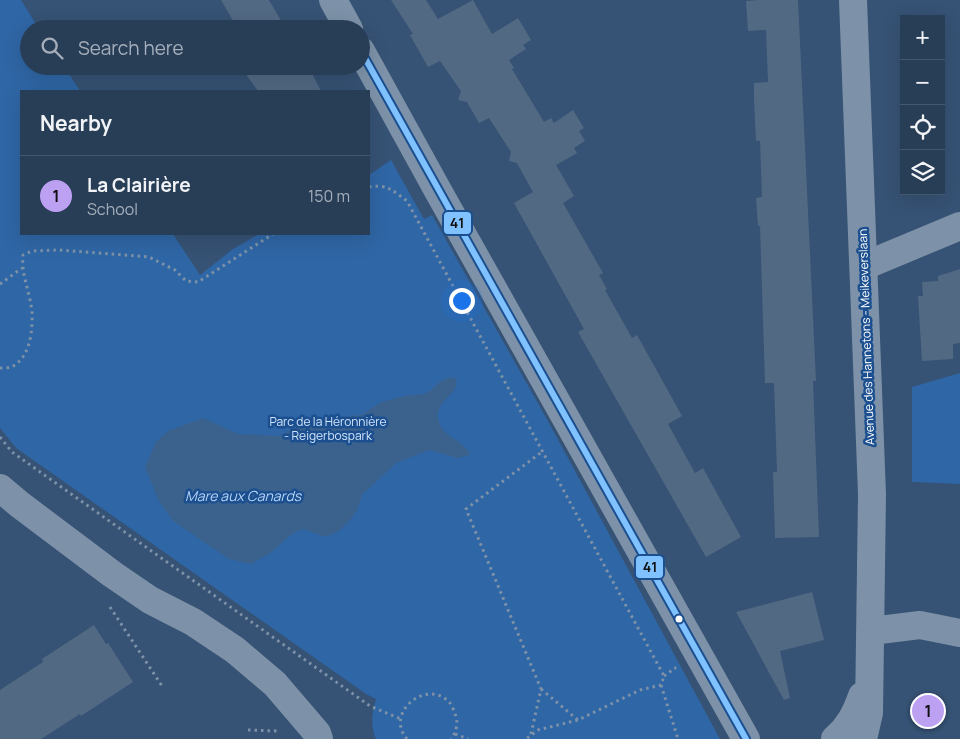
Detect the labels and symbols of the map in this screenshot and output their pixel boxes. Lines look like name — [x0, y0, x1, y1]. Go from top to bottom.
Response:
line badge: 41 — [443, 211, 472, 235]
text: 41 — [450, 213, 464, 232]
street label: Avenue des Hannetons - Meikeverslaan — [854, 229, 878, 445]
your location — [449, 288, 475, 314]
park label: Parc de la Héronnière - Reigerbospark — [269, 413, 387, 444]
water label: Mare aux Canards — [185, 486, 303, 505]
line badge: 41 — [635, 555, 664, 579]
text: 41 — [643, 557, 657, 576]
unlabelled marker — [674, 614, 684, 624]
pin: 1 — [912, 692, 944, 730]

